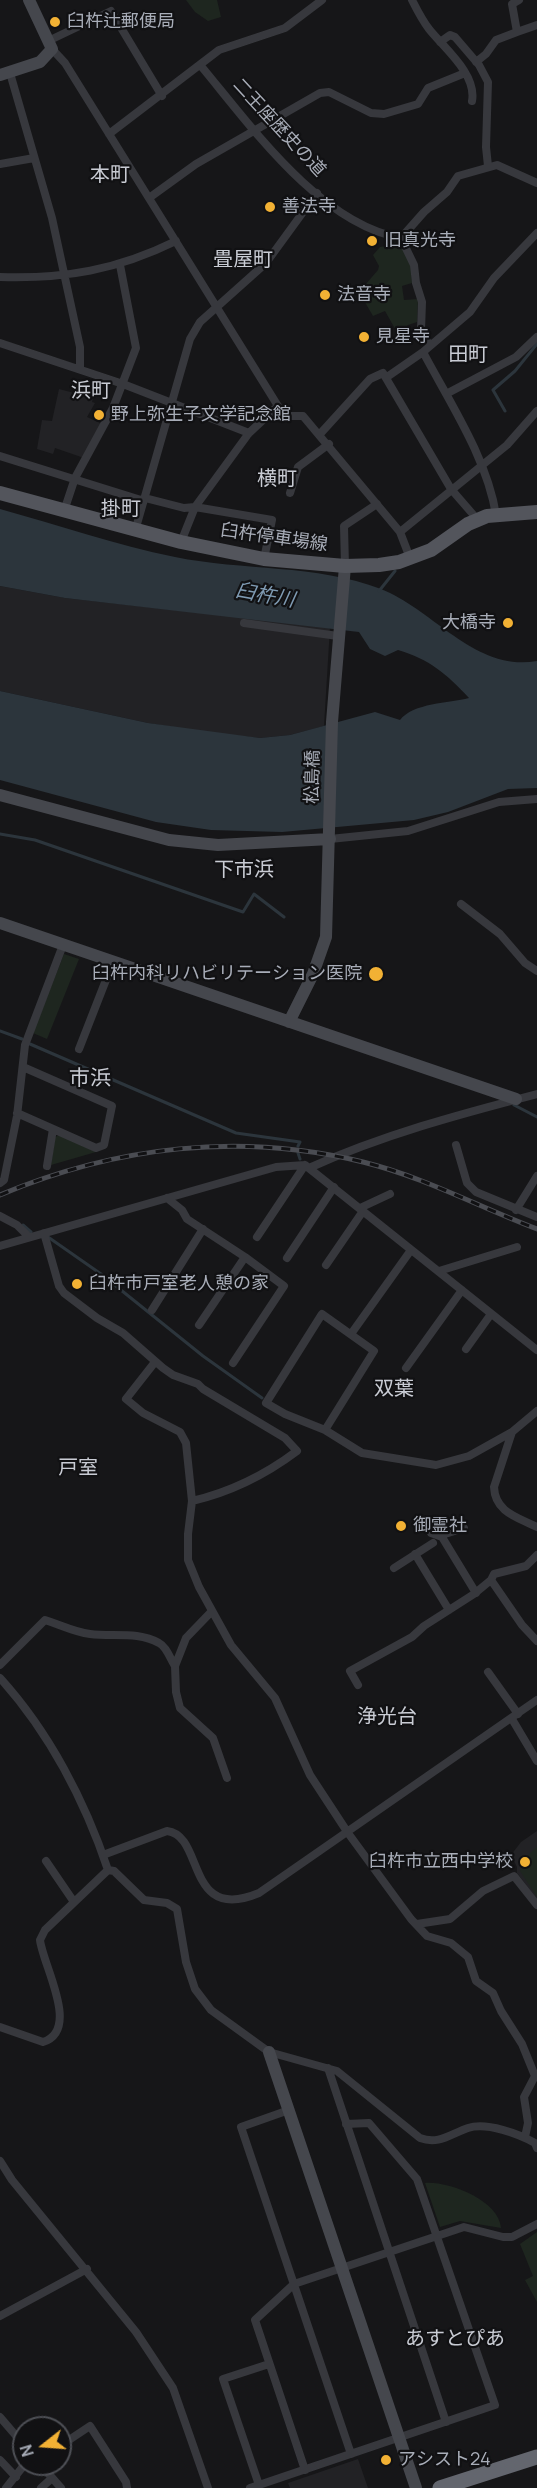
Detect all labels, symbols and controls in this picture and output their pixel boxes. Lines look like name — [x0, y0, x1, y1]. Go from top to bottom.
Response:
place label: 臼杵辻郵便局 — [67, 11, 175, 33]
marker: 臼杵辻郵便局 — [48, 15, 62, 29]
street label: 二王座歴史の道 — [228, 75, 330, 181]
district label: 本町 — [90, 163, 130, 187]
place label: 善法寺 — [282, 196, 336, 218]
marker: 善法寺 — [263, 200, 277, 214]
place label: 旧真光寺 — [384, 230, 456, 252]
marker: 旧真光寺 — [365, 234, 379, 248]
district label: 畳屋町 — [213, 248, 273, 272]
place label: 法音寺 — [337, 284, 391, 306]
marker: 法音寺 — [318, 288, 332, 302]
place label: 見星寺 — [376, 326, 430, 348]
marker: 見星寺 — [357, 330, 371, 344]
district label: 田町 — [448, 343, 488, 367]
district label: 浜町 — [71, 379, 111, 403]
place label: 野上弥生子文学記念館 — [111, 404, 291, 426]
marker: 野上弥生子文学記念館 — [92, 408, 106, 422]
district label: 横町 — [257, 467, 297, 491]
district label: 掛町 — [101, 497, 141, 521]
street label: 臼杵停車場線 — [219, 520, 329, 556]
water label: 臼杵川 — [233, 579, 297, 613]
place label: 大橋寺 — [442, 612, 496, 634]
marker: 大橋寺 — [501, 616, 515, 630]
street label: 松島橋 — [302, 750, 324, 804]
district label: 下市浜 — [214, 858, 274, 882]
place label: 臼杵内科リハビリテーション医院 — [92, 963, 362, 985]
marker: 臼杵内科リハビリテーション医院 — [367, 965, 385, 983]
district label: 市浜 — [69, 1066, 111, 1092]
place label: 臼杵市戸室老人憩の家 — [89, 1273, 269, 1295]
marker: 臼杵市戸室老人憩の家 — [70, 1277, 84, 1291]
district label: 双葉 — [374, 1377, 414, 1401]
district label: 戸室 — [58, 1456, 98, 1480]
place label: 御霊社 — [413, 1515, 467, 1537]
marker: 御霊社 — [394, 1519, 408, 1533]
district label: 浄光台 — [357, 1705, 417, 1729]
place label: 臼杵市立西中学校 — [369, 1851, 513, 1873]
marker: 臼杵市立西中学校 — [518, 1855, 532, 1869]
district label: あすとぴあ — [405, 2327, 505, 2351]
north arrow — [12, 2416, 72, 2476]
text: N — [14, 2442, 39, 2459]
place label: アシスト24 — [398, 2449, 491, 2471]
marker: アシスト24 — [379, 2453, 393, 2467]

